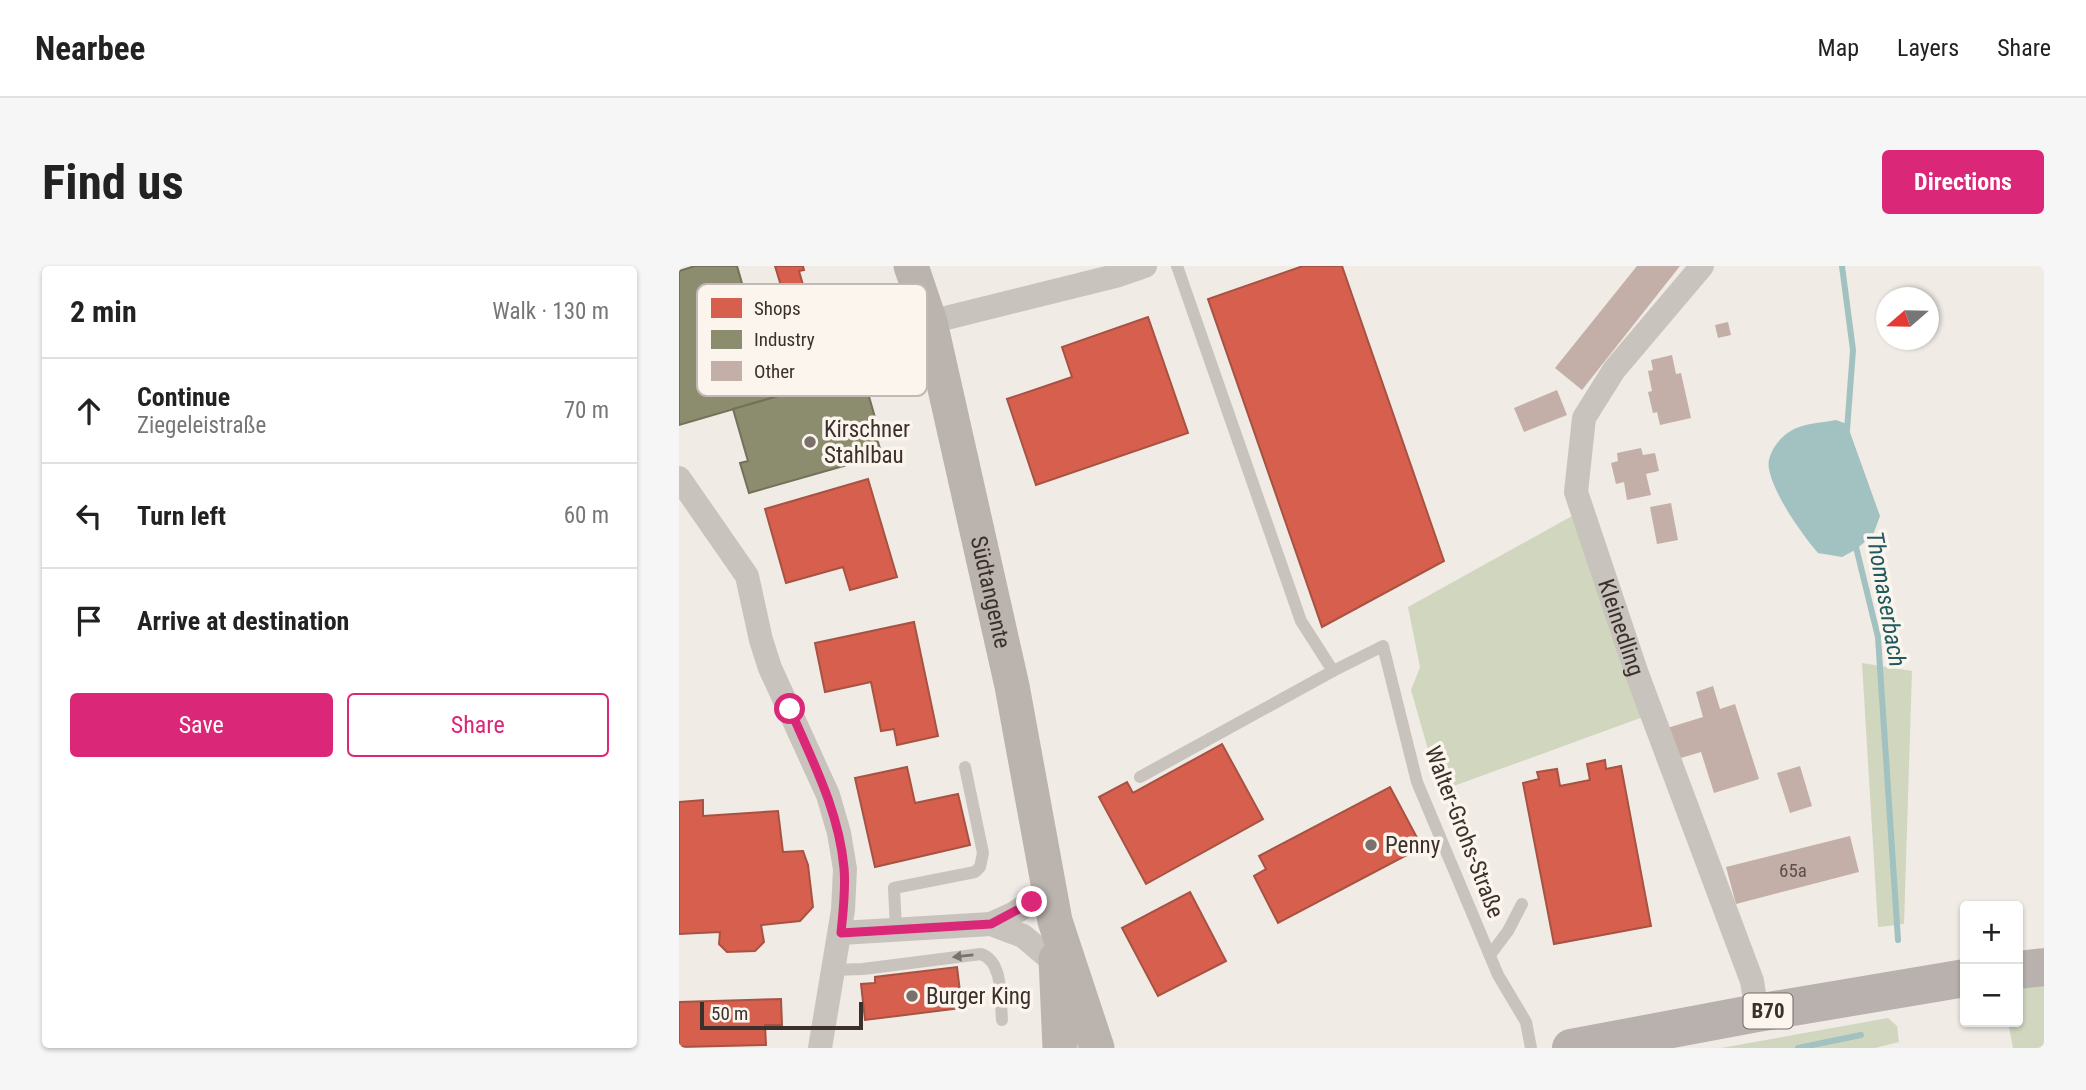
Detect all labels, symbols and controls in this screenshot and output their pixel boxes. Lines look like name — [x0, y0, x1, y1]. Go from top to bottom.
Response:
text: Nearbee — [35, 29, 145, 68]
text: Map — [1818, 34, 1859, 62]
text: Layers — [1897, 34, 1959, 62]
text: Share — [1997, 34, 2051, 62]
button: Directions — [1882, 150, 2044, 214]
text: Find us — [42, 154, 184, 211]
legend — [697, 284, 927, 396]
north arrow — [1876, 287, 1939, 350]
text: 2 min — [70, 294, 137, 329]
text: Shops — [754, 297, 801, 320]
text: Walk · 130 m — [492, 298, 609, 325]
text: Industry — [754, 328, 815, 351]
text: Other — [754, 360, 795, 383]
text: Continue — [137, 382, 230, 412]
icon: ahead — [70, 392, 108, 430]
text: 70 m — [564, 397, 609, 424]
text: Ziegeleistraße — [137, 412, 266, 439]
place label: Kirschner Stahlbau — [824, 416, 910, 469]
marker: Kirschner Stahlbau — [802, 434, 818, 450]
icon: left — [70, 497, 108, 535]
text: Turn left — [137, 501, 226, 531]
text: 60 m — [564, 502, 609, 529]
water label: Thomaserbach — [1860, 529, 1912, 669]
street label: Südtangente — [965, 533, 1017, 651]
street label: Kleinedling — [1593, 575, 1650, 679]
icon: arrive — [70, 602, 108, 640]
text: Arrive at destination — [137, 606, 349, 636]
button: Save — [70, 693, 333, 757]
button: Share — [347, 693, 609, 757]
route start — [774, 693, 805, 724]
street label: Walter-Grohs-Straße — [1419, 742, 1509, 922]
place label: Penny — [1385, 832, 1441, 859]
marker: Penny — [1363, 837, 1379, 853]
house number: 65a — [1779, 859, 1807, 882]
route end — [1016, 886, 1047, 917]
map controls — [1960, 901, 2023, 1027]
button: + — [1960, 901, 2023, 964]
one-way arrow — [951, 951, 973, 962]
button: − — [1960, 964, 2023, 1027]
place label: Burger King — [926, 983, 1031, 1010]
marker: Burger King — [904, 988, 920, 1004]
road number: B70 — [1743, 994, 1793, 1028]
scale bar — [700, 999, 863, 1031]
text: 50 m — [711, 1002, 748, 1025]

